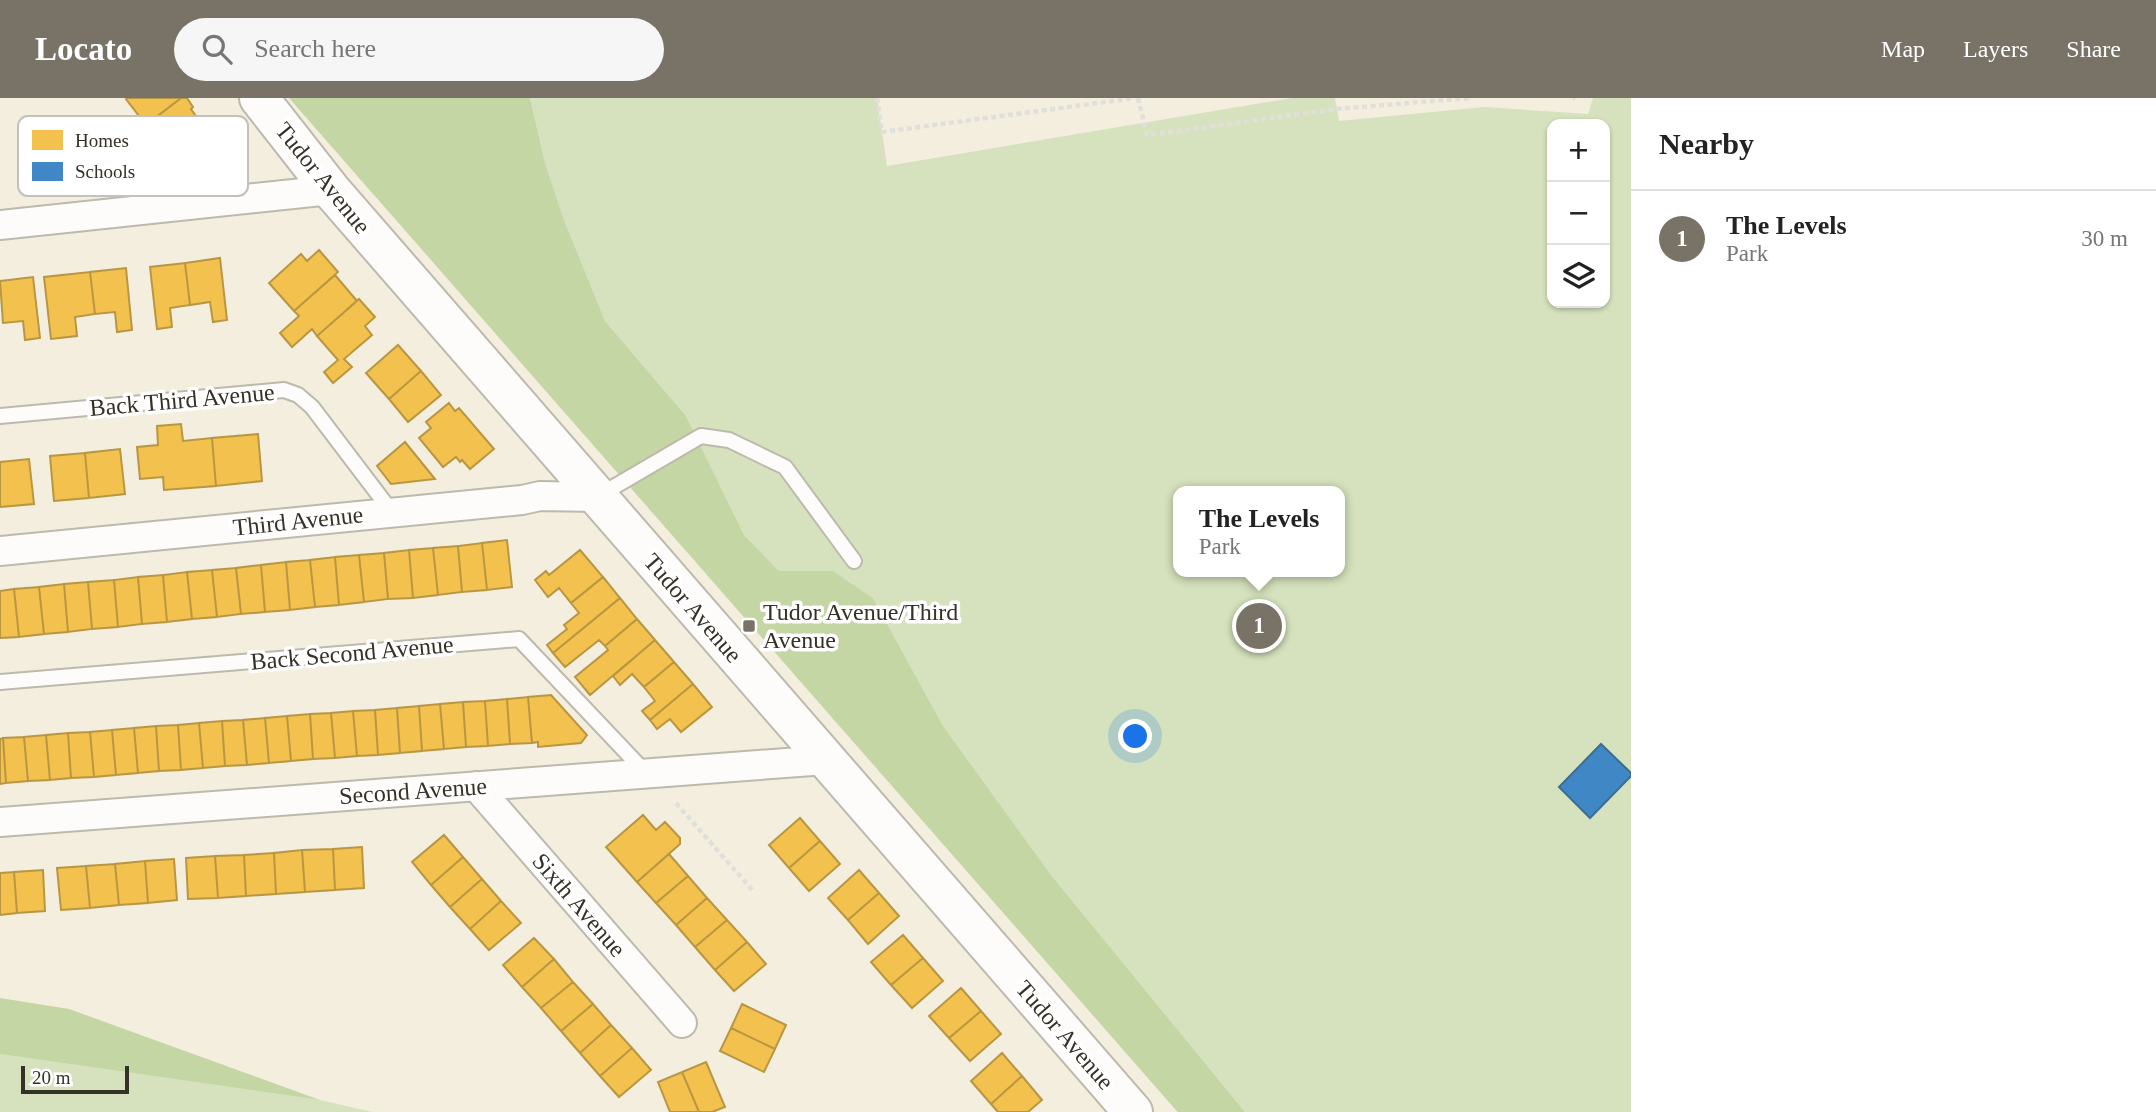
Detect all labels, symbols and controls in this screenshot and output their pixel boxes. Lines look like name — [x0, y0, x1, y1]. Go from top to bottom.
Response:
search box — [174, 18, 664, 81]
icon: search — [198, 30, 236, 68]
text: Locato — [35, 31, 132, 67]
text: Search here — [254, 34, 376, 63]
text: Map — [1881, 36, 1925, 62]
text: Layers — [1963, 36, 2028, 62]
text: Share — [2066, 36, 2121, 62]
legend — [18, 116, 248, 196]
street label: Tudor Avenue — [270, 117, 376, 239]
map controls — [1547, 119, 1610, 308]
button: + — [1547, 119, 1610, 182]
text: Nearby — [1659, 127, 1754, 160]
text: Homes — [75, 130, 129, 151]
text: Schools — [75, 161, 135, 182]
button: − — [1547, 182, 1610, 245]
text: The Levels — [1726, 211, 1847, 240]
text: 1 — [1676, 226, 1688, 251]
text: 30 m — [2081, 226, 2128, 251]
text: Park — [1726, 241, 1768, 266]
button: layers — [1547, 245, 1610, 308]
street label: Back Third Avenue — [88, 379, 276, 421]
popup — [1173, 486, 1345, 577]
street label: Third Avenue — [232, 501, 364, 541]
text: The Levels — [1199, 504, 1319, 533]
text: Park — [1199, 534, 1241, 559]
street label: Tudor Avenue — [639, 548, 747, 668]
place label: Tudor Avenue/Third Avenue — [763, 599, 958, 653]
pin: 1 — [1236, 600, 1282, 652]
marker: Tudor Avenue/Third Avenue — [741, 618, 757, 634]
street label: Back Second Avenue — [250, 631, 454, 675]
your location — [1118, 719, 1152, 753]
street label: Second Avenue — [338, 773, 488, 809]
street label: Sixth Avenue — [527, 848, 631, 962]
street label: Tudor Avenue — [1011, 975, 1119, 1095]
scale bar — [21, 1063, 130, 1095]
text: 20 m — [32, 1067, 71, 1088]

